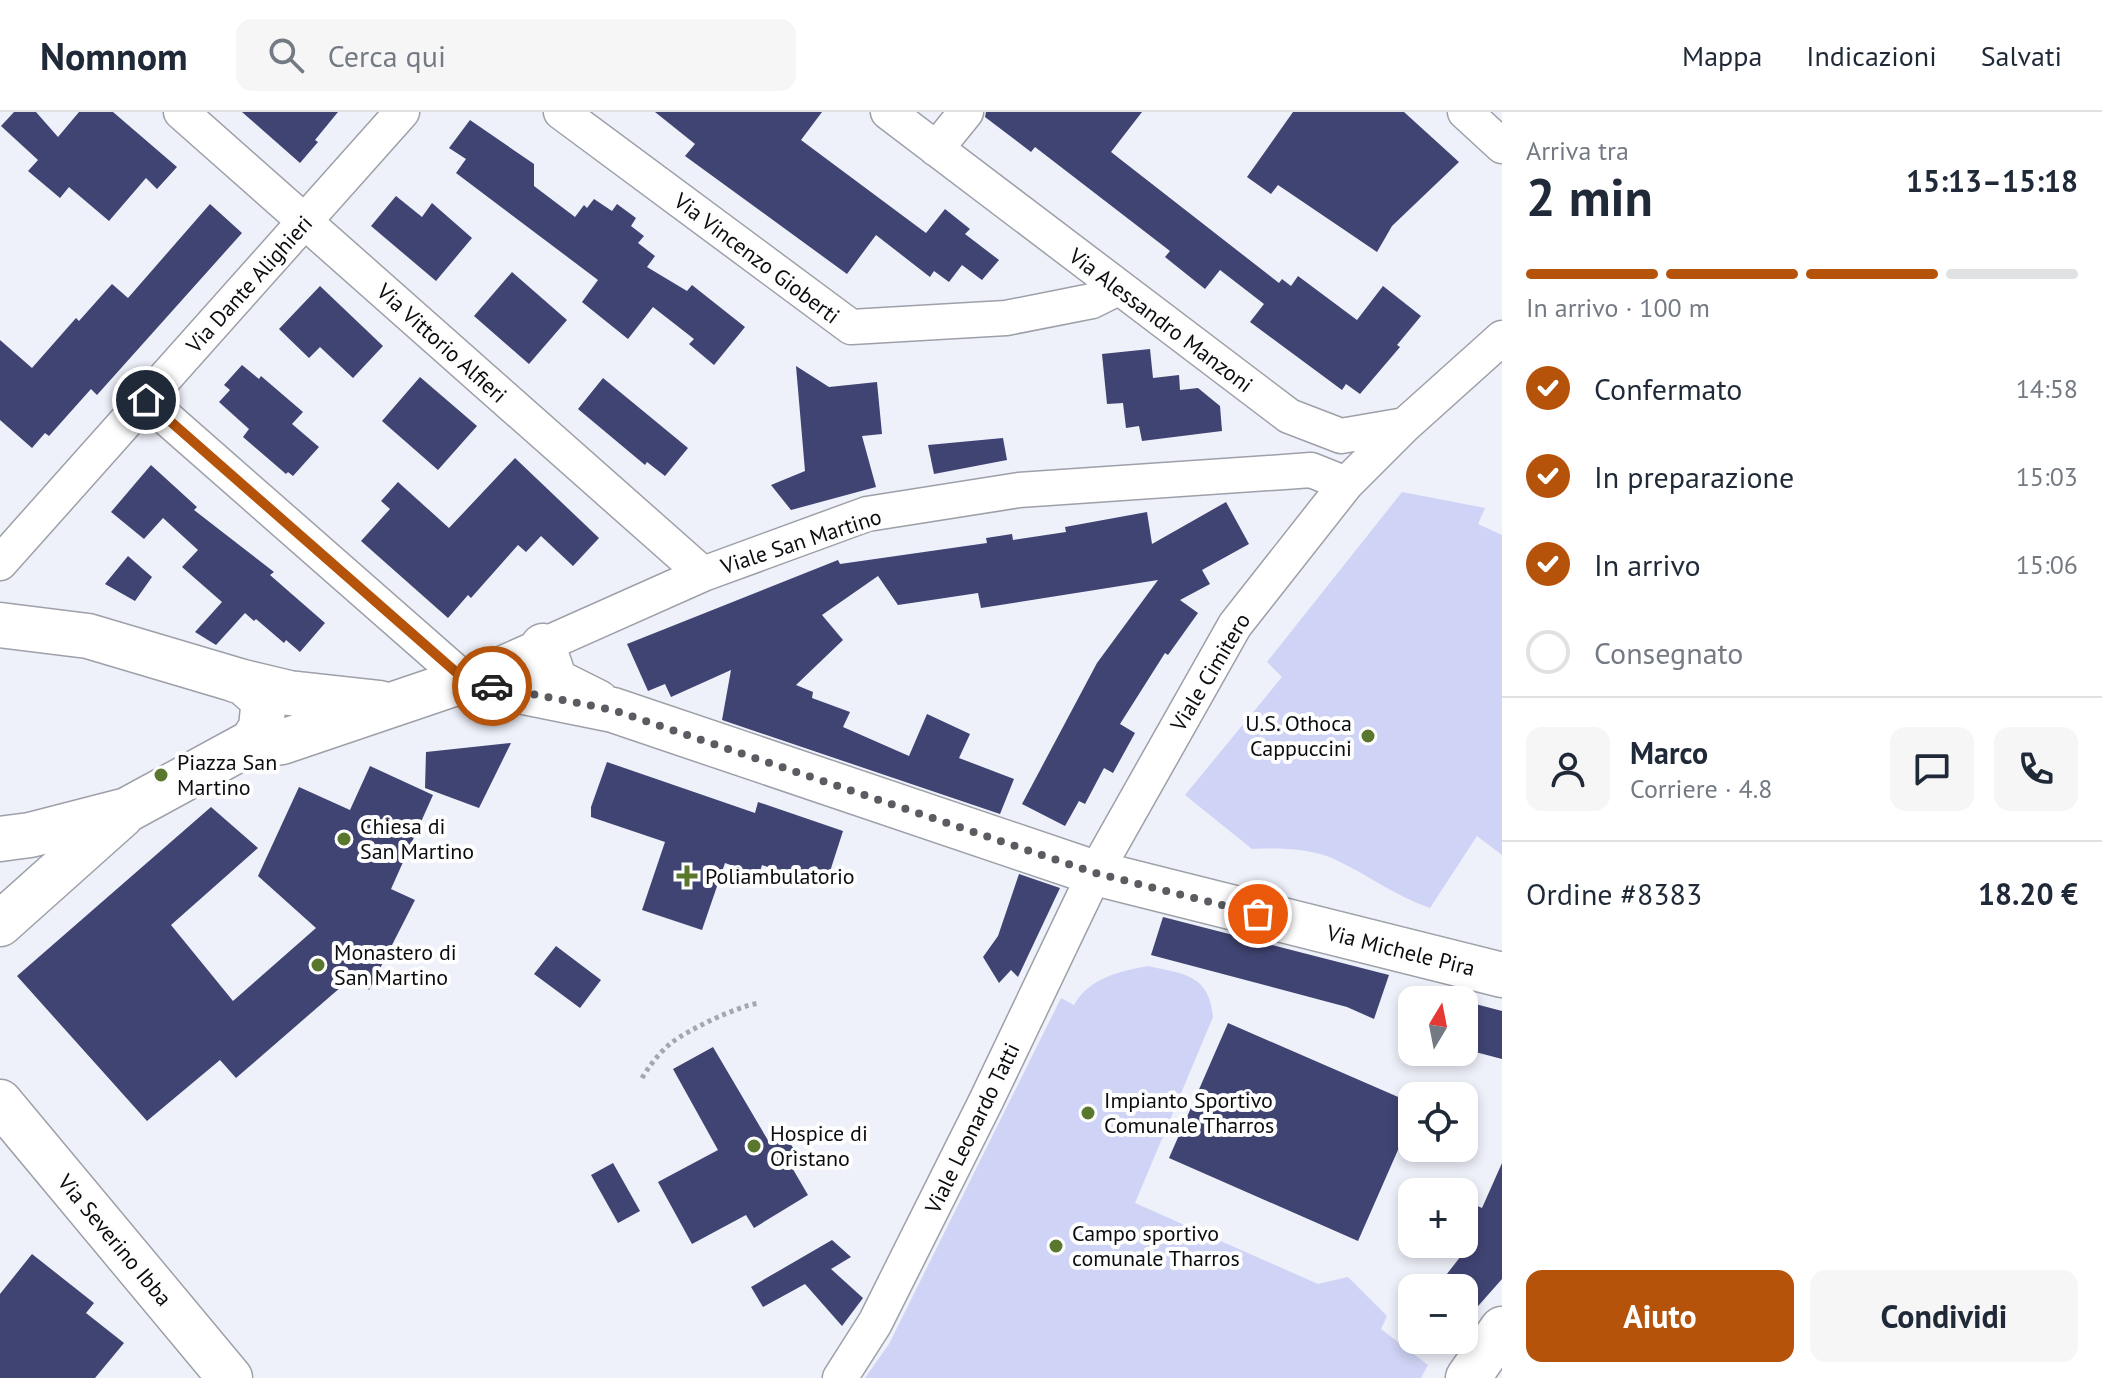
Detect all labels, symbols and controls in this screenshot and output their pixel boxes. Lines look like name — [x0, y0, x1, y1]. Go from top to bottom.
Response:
search box — [236, 19, 796, 91]
text: Nomnom — [40, 31, 188, 80]
icon: search — [264, 33, 308, 77]
text: Cerca qui — [328, 36, 446, 75]
text: Mappa — [1682, 37, 1762, 74]
text: Indicazioni — [1806, 37, 1937, 74]
text: Salvati — [1981, 37, 2062, 74]
text: Arriva tra — [1526, 134, 1629, 167]
text: 15:13–15:18 — [1906, 161, 2078, 200]
text: 2 min — [1526, 163, 1653, 230]
street label: Via Vincenzo Gioberti — [668, 186, 845, 329]
street label: Via Dante Alighieri — [179, 209, 318, 359]
street label: Via Alessandro Manzoni — [1063, 241, 1258, 398]
street label: Via Vittorio Alfieri — [370, 277, 513, 409]
text: In arrivo · 100 m — [1526, 291, 1710, 324]
pin — [112, 366, 180, 434]
icon: check — [1526, 366, 1570, 410]
text: Confermato — [1594, 369, 1742, 408]
text: 14:58 — [2016, 372, 2078, 405]
icon: home — [124, 378, 168, 422]
icon: check — [1526, 454, 1570, 498]
text: In preparazione — [1594, 457, 1794, 496]
text: 15:03 — [2016, 460, 2078, 493]
street label: Viale San Martino — [716, 502, 885, 580]
icon: check — [1526, 542, 1570, 586]
text: In arrivo — [1594, 545, 1701, 584]
text: 15:06 — [2016, 548, 2078, 581]
street label: Viale Cimitero — [1163, 608, 1256, 737]
text: Consegnato — [1594, 633, 1743, 672]
courier — [452, 646, 532, 726]
icon: car — [470, 664, 514, 708]
place label: U.S. Othoca Cappuccini — [1245, 709, 1352, 762]
marker: U.S. Othoca Cappuccini — [1359, 727, 1377, 745]
button: person — [1526, 727, 1610, 811]
button: chat — [1890, 727, 1974, 811]
button: phone — [1994, 727, 2078, 811]
text: Marco — [1630, 733, 1708, 772]
place label: Piazza San Martino — [177, 748, 277, 801]
marker: Piazza San Martino — [152, 766, 170, 784]
text: Corriere · 4.8 — [1630, 772, 1773, 805]
place label: Chiesa di San Martino — [360, 812, 474, 865]
marker: Chiesa di San Martino — [335, 830, 353, 848]
place label: Poliambulatorio — [705, 862, 855, 890]
marker: Poliambulatorio — [676, 865, 698, 887]
text: Ordine #8383 — [1526, 874, 1702, 913]
text: 18.20 € — [1978, 874, 2078, 913]
pin — [1224, 880, 1292, 948]
icon: bag — [1236, 892, 1280, 936]
street label: Via Michele Pira — [1323, 918, 1478, 982]
place label: Monastero di San Martino — [334, 938, 457, 991]
marker: Monastero di San Martino — [309, 956, 327, 974]
north arrow — [1398, 986, 1478, 1066]
map controls — [1398, 986, 1478, 1354]
street label: Viale Leonardo Tatti — [918, 1038, 1025, 1219]
button: locate — [1398, 1082, 1478, 1162]
place label: Impianto Sportivo Comunale Tharros — [1104, 1086, 1274, 1139]
marker: Impianto Sportivo Comunale Tharros — [1079, 1104, 1097, 1122]
place label: Hospice di Oristano — [770, 1119, 868, 1172]
marker: Hospice di Oristano — [745, 1137, 763, 1155]
street label: Via Severino Ibba — [51, 1168, 178, 1312]
button: + — [1398, 1178, 1478, 1258]
place label: Campo sportivo comunale Tharros — [1072, 1219, 1240, 1272]
marker: Campo sportivo comunale Tharros — [1047, 1237, 1065, 1255]
button: Aiuto — [1526, 1270, 1794, 1362]
button: Condividi — [1810, 1270, 2078, 1362]
button: − — [1398, 1274, 1478, 1354]

